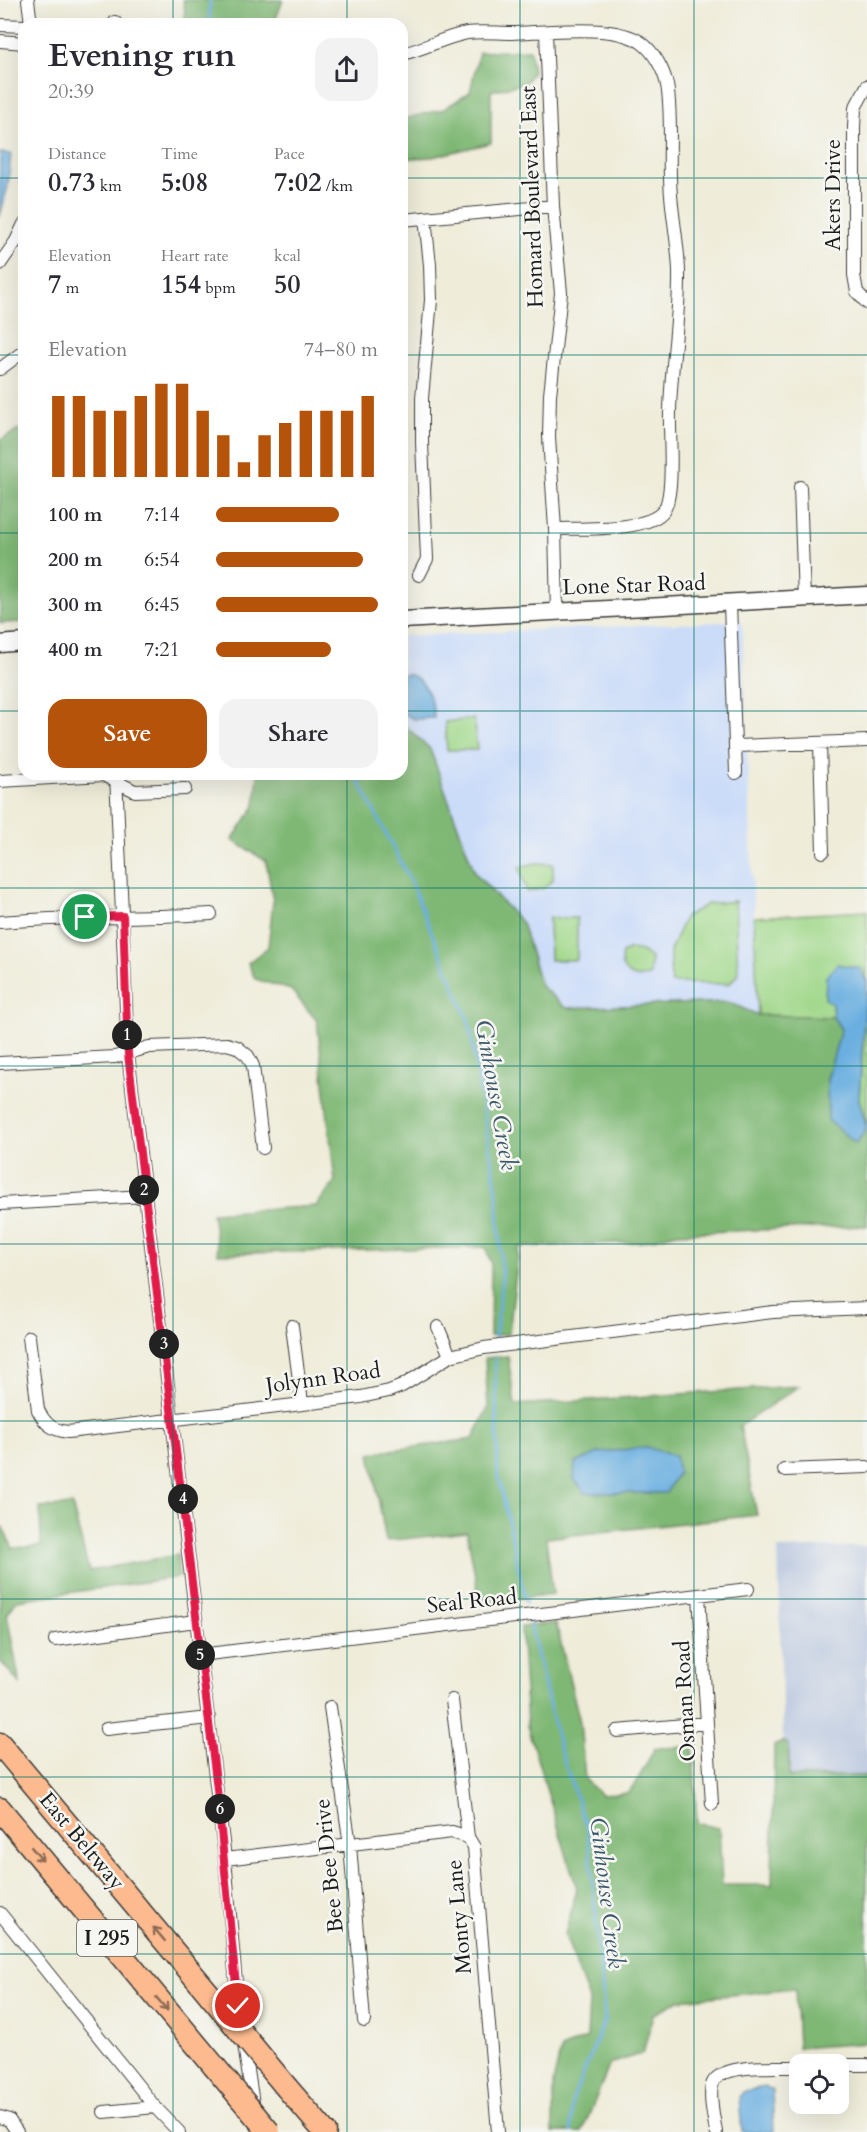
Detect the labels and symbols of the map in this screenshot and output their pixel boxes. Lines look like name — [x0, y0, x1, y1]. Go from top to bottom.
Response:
street label: Homard Boulevard East — [513, 85, 551, 309]
street label: Akers Drive — [818, 139, 848, 251]
street label: Lone Star Road — [562, 567, 706, 602]
pin — [59, 891, 110, 942]
water label: Ginhouse Creek — [467, 1017, 525, 1173]
pin: 1 — [112, 1020, 142, 1050]
pin: 2 — [129, 1175, 159, 1205]
pin: 3 — [149, 1329, 179, 1359]
street label: Jolynn Road — [261, 1355, 383, 1401]
pin: 4 — [168, 1484, 198, 1514]
street label: Seal Road — [425, 1581, 519, 1621]
street label: Osman Road — [667, 1639, 703, 1762]
pin: 5 — [185, 1640, 215, 1670]
street label: East Beltway — [32, 1786, 132, 1897]
pin: 6 — [205, 1794, 235, 1824]
street label: Bee Bee Drive — [307, 1797, 351, 1935]
water label: Ginhouse Creek — [581, 1816, 633, 1971]
one-way arrow — [31, 1846, 44, 1862]
street label: Monty Lane — [439, 1858, 479, 1976]
road number: I 295 — [77, 1920, 137, 1956]
one-way arrow — [153, 1926, 166, 1942]
pin — [212, 1980, 263, 2031]
one-way arrow — [156, 1996, 169, 2012]

